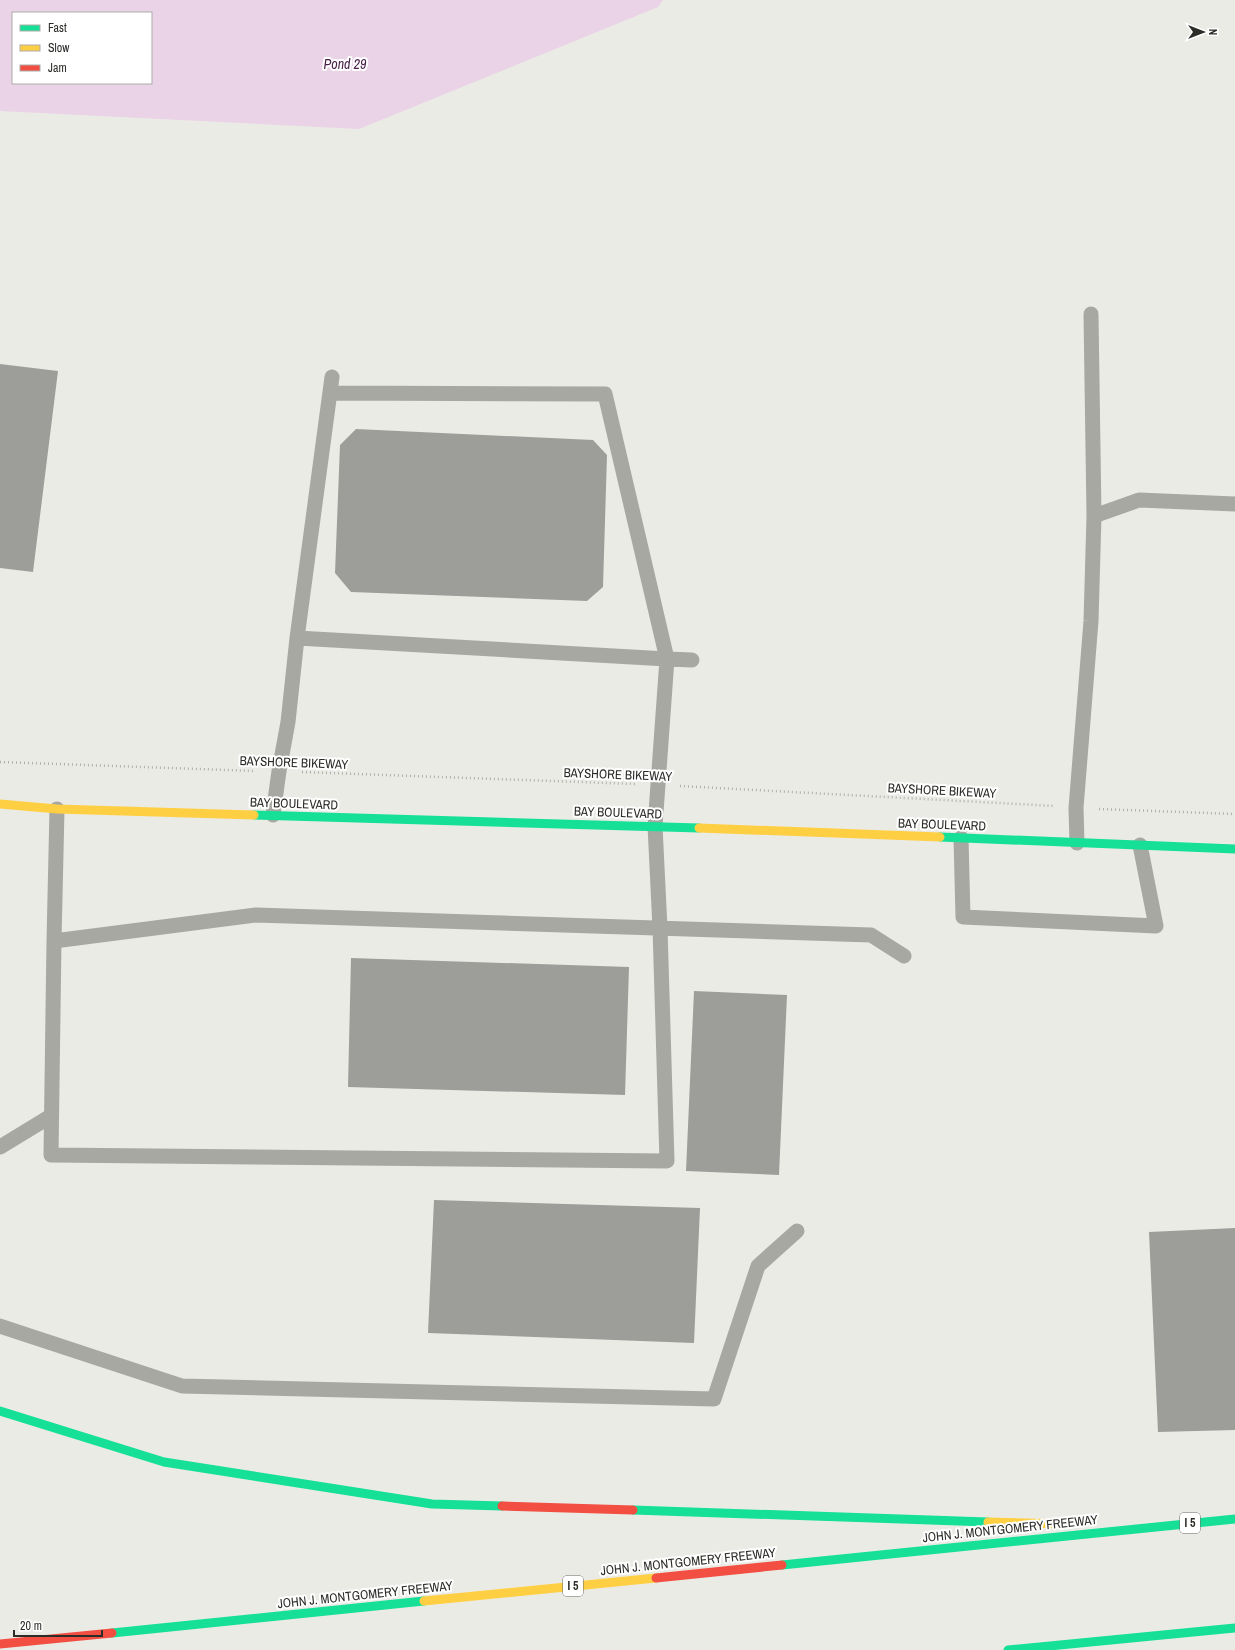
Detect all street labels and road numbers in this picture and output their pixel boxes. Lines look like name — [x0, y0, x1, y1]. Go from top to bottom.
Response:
street label: BAYSHORE BIKEWAY — [239, 752, 349, 773]
street label: BAYSHORE BIKEWAY — [563, 764, 673, 785]
street label: BAYSHORE BIKEWAY — [887, 779, 997, 802]
street label: BAY BOULEVARD — [250, 793, 339, 814]
street label: BAY BOULEVARD — [574, 802, 663, 823]
street label: BAY BOULEVARD — [898, 814, 987, 835]
street label: JOHN J. MONTGOMERY FREEWAY — [922, 1511, 1099, 1546]
road number: I 5 — [1180, 1513, 1200, 1533]
street label: JOHN J. MONTGOMERY FREEWAY — [600, 1544, 777, 1579]
road number: I 5 — [563, 1576, 583, 1596]
street label: JOHN J. MONTGOMERY FREEWAY — [277, 1577, 454, 1612]

